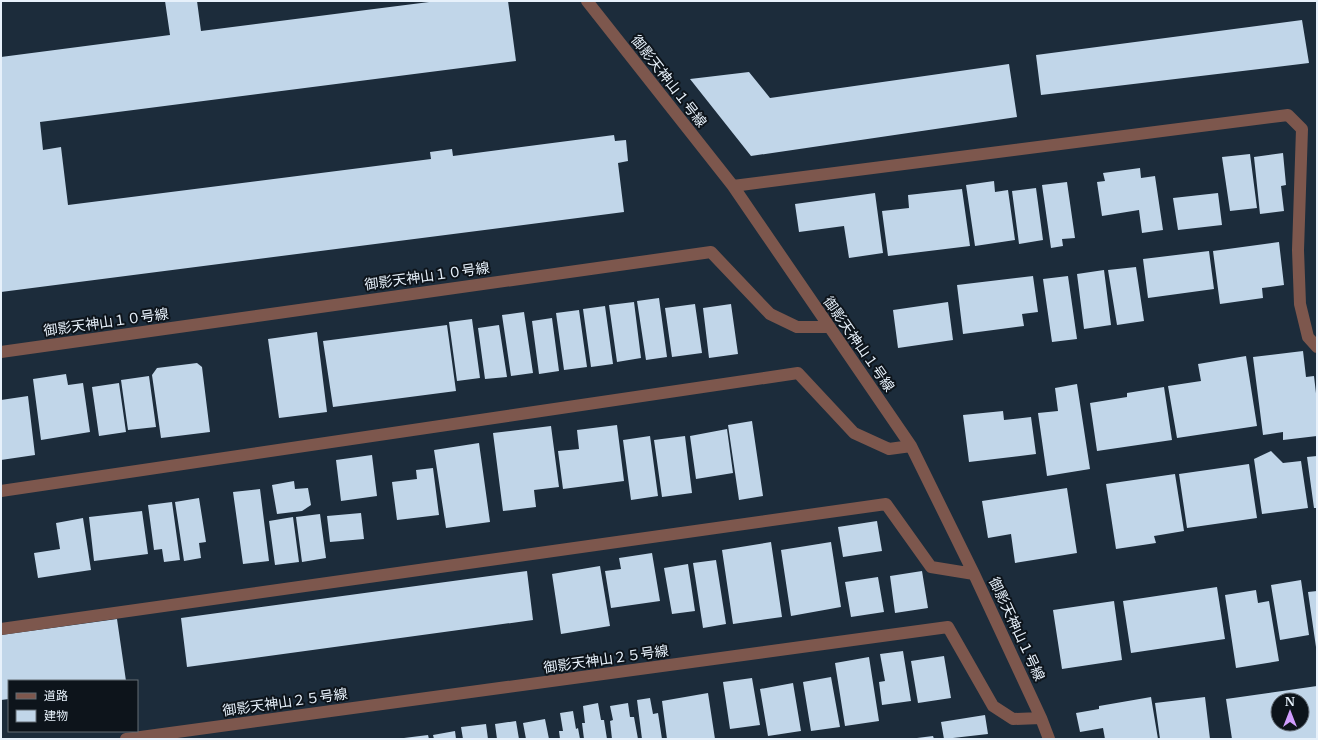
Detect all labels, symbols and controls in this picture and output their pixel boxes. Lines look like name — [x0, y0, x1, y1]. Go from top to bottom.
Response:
street label: 御影天神山１号線 — [627, 31, 711, 131]
street label: 御影天神山１０号線 — [363, 258, 491, 294]
street label: 御影天神山１号線 — [820, 293, 898, 395]
street label: 御影天神山１０号線 — [42, 304, 170, 340]
street label: 御影天神山１号線 — [985, 574, 1049, 684]
street label: 御影天神山２５号線 — [542, 641, 670, 677]
legend — [8, 680, 138, 732]
street label: 御影天神山２５号線 — [221, 684, 349, 720]
text: 道路 — [44, 688, 68, 703]
north arrow — [1270, 692, 1310, 732]
text: N — [1285, 695, 1296, 709]
text: 建物 — [44, 708, 68, 723]

